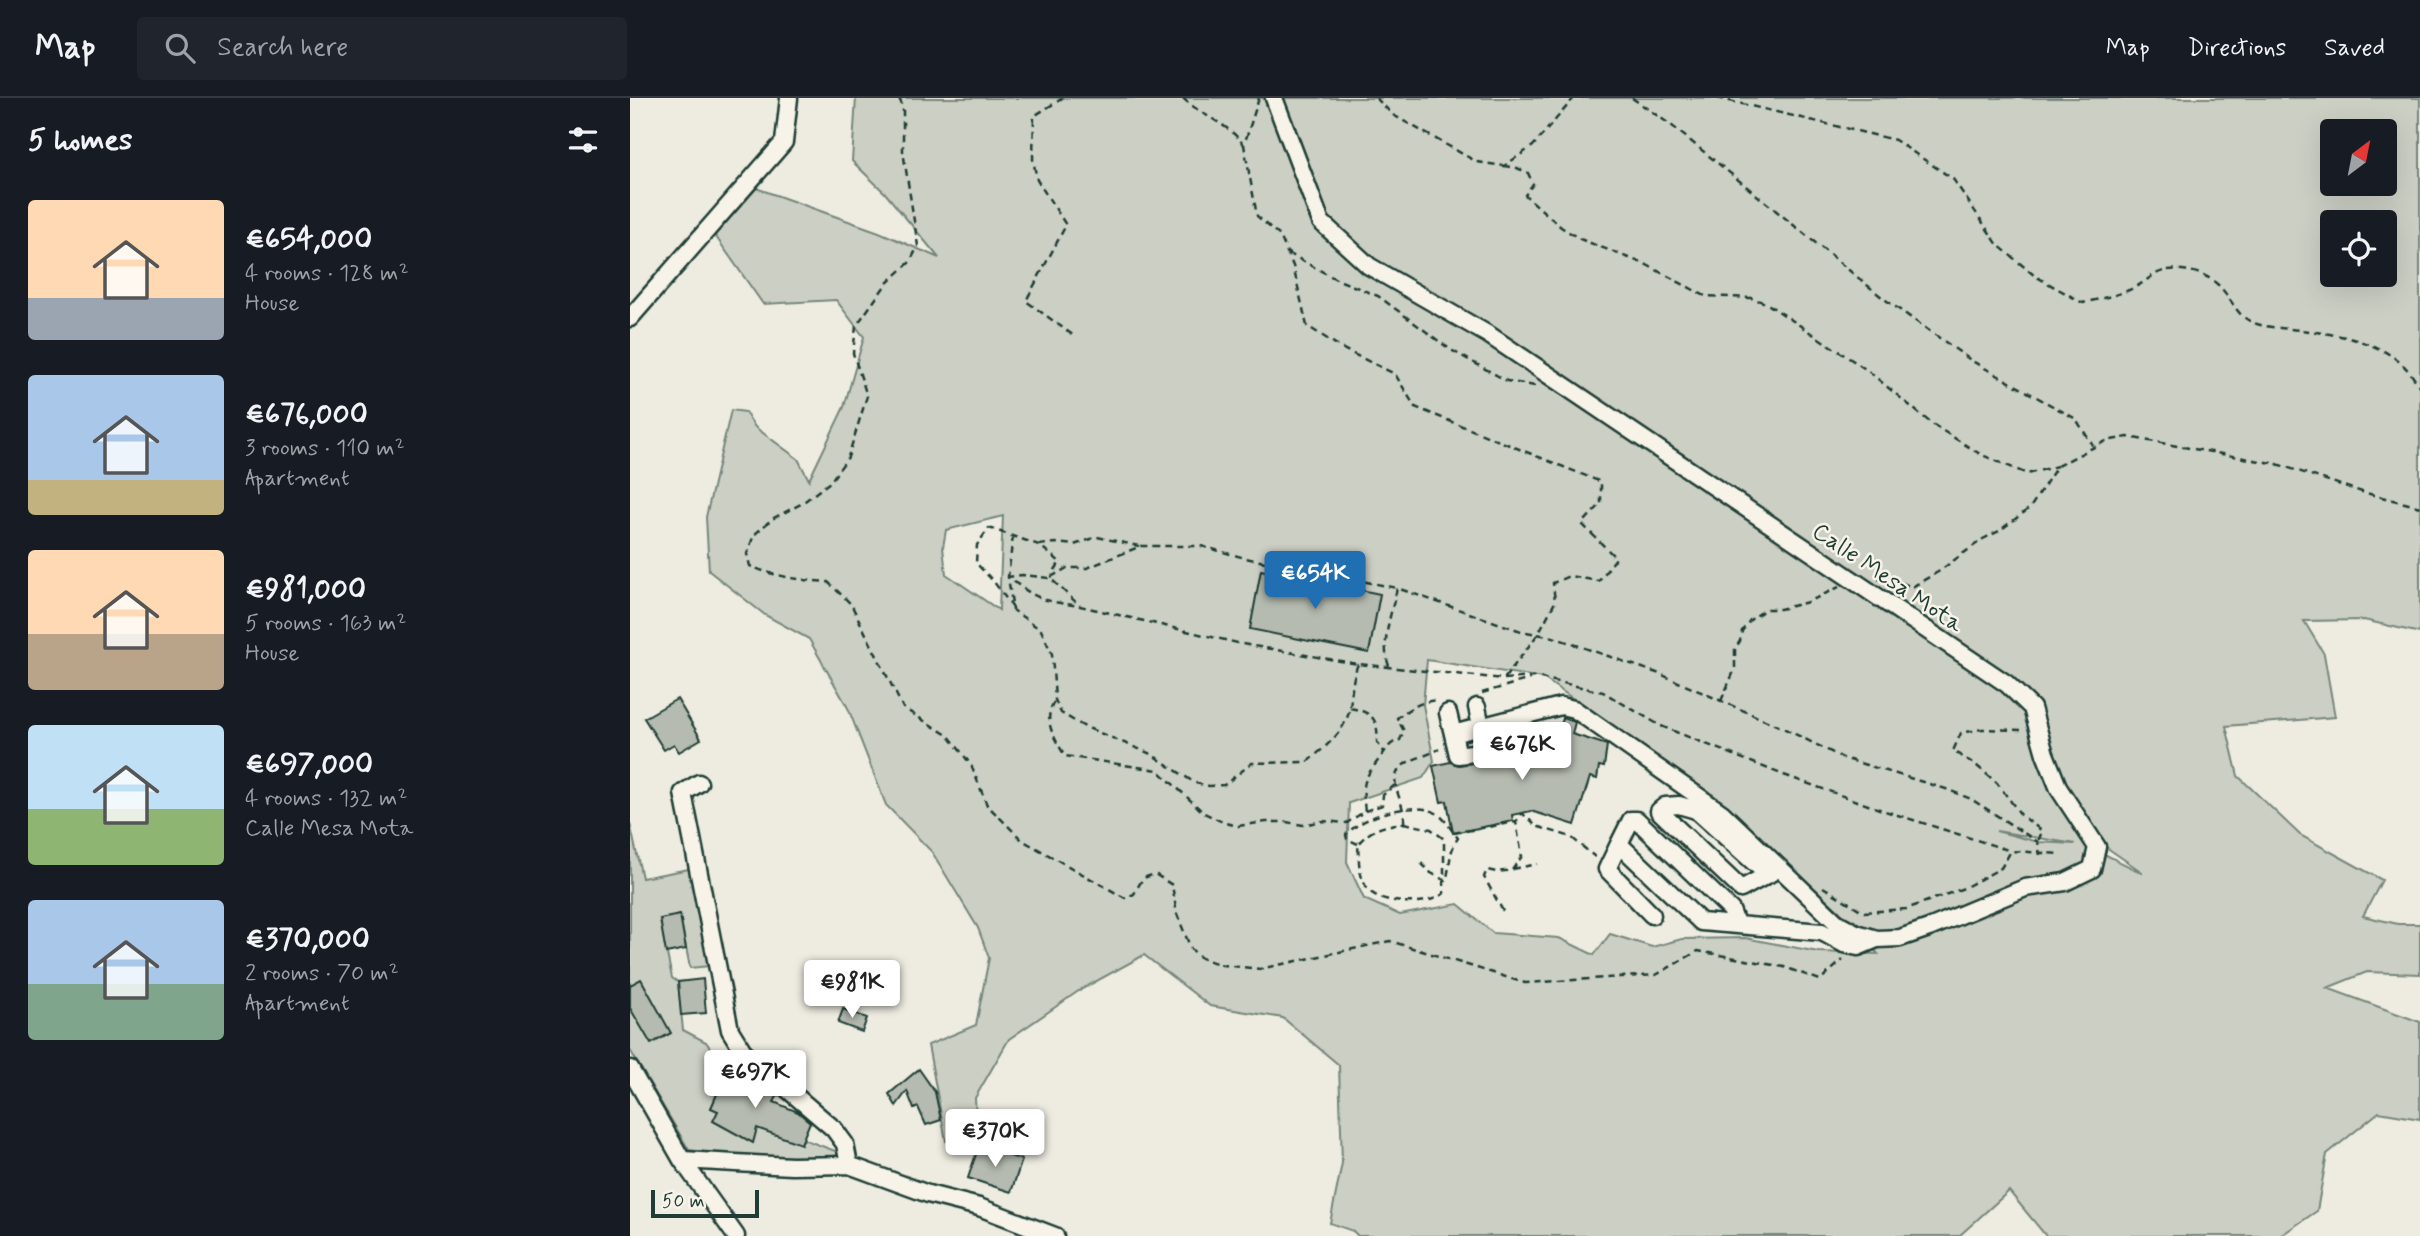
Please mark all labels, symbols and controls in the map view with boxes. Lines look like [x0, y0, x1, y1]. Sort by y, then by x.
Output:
search box [137, 17, 627, 80]
text: Map [35, 26, 95, 70]
icon: search [161, 29, 199, 67]
text: Search here [217, 31, 348, 65]
text: Map [2106, 33, 2150, 64]
text: Directions [2188, 33, 2286, 64]
text: Saved [2324, 33, 2385, 64]
north arrow [2320, 119, 2398, 196]
map controls [2320, 119, 2397, 287]
text: 5 homes [28, 121, 133, 160]
icon: filters [564, 121, 602, 159]
button: locate [2320, 210, 2397, 287]
text: €654,000 [245, 220, 372, 259]
icon: home [84, 228, 168, 312]
text: 4 rooms · 128 m² [245, 259, 409, 289]
text: House [245, 289, 299, 319]
text: €676,000 [245, 395, 368, 434]
icon: home [84, 403, 168, 487]
text: 3 rooms · 110 m² [245, 434, 405, 464]
text: Apartment [245, 464, 350, 494]
street label: Calle Mesa Mota [1806, 516, 1969, 641]
pin: €654K [1266, 552, 1364, 611]
text: €654K [1281, 559, 1349, 589]
text: €981,000 [245, 570, 366, 609]
icon: home [84, 578, 168, 662]
text: 5 rooms · 163 m² [245, 609, 407, 639]
text: House [245, 639, 299, 669]
pin: €676K [1473, 722, 1571, 782]
text: €676K [1489, 730, 1555, 760]
text: €697,000 [245, 745, 373, 784]
icon: home [84, 753, 168, 837]
text: 4 rooms · 132 m² [245, 784, 407, 814]
text: Calle Mesa Mota [245, 814, 413, 844]
text: €370,000 [245, 920, 370, 959]
icon: home [84, 928, 168, 1012]
text: 2 rooms · 70 m² [245, 959, 399, 989]
pin: €981K [803, 960, 901, 1020]
text: €981K [820, 968, 884, 998]
text: Apartment [245, 989, 350, 1019]
pin: €697K [706, 1051, 804, 1110]
text: €697K [720, 1058, 790, 1088]
pin: €370K [946, 1110, 1044, 1169]
text: €370K [961, 1117, 1029, 1147]
scale bar [651, 1187, 760, 1219]
text: 50 m [662, 1189, 705, 1214]

